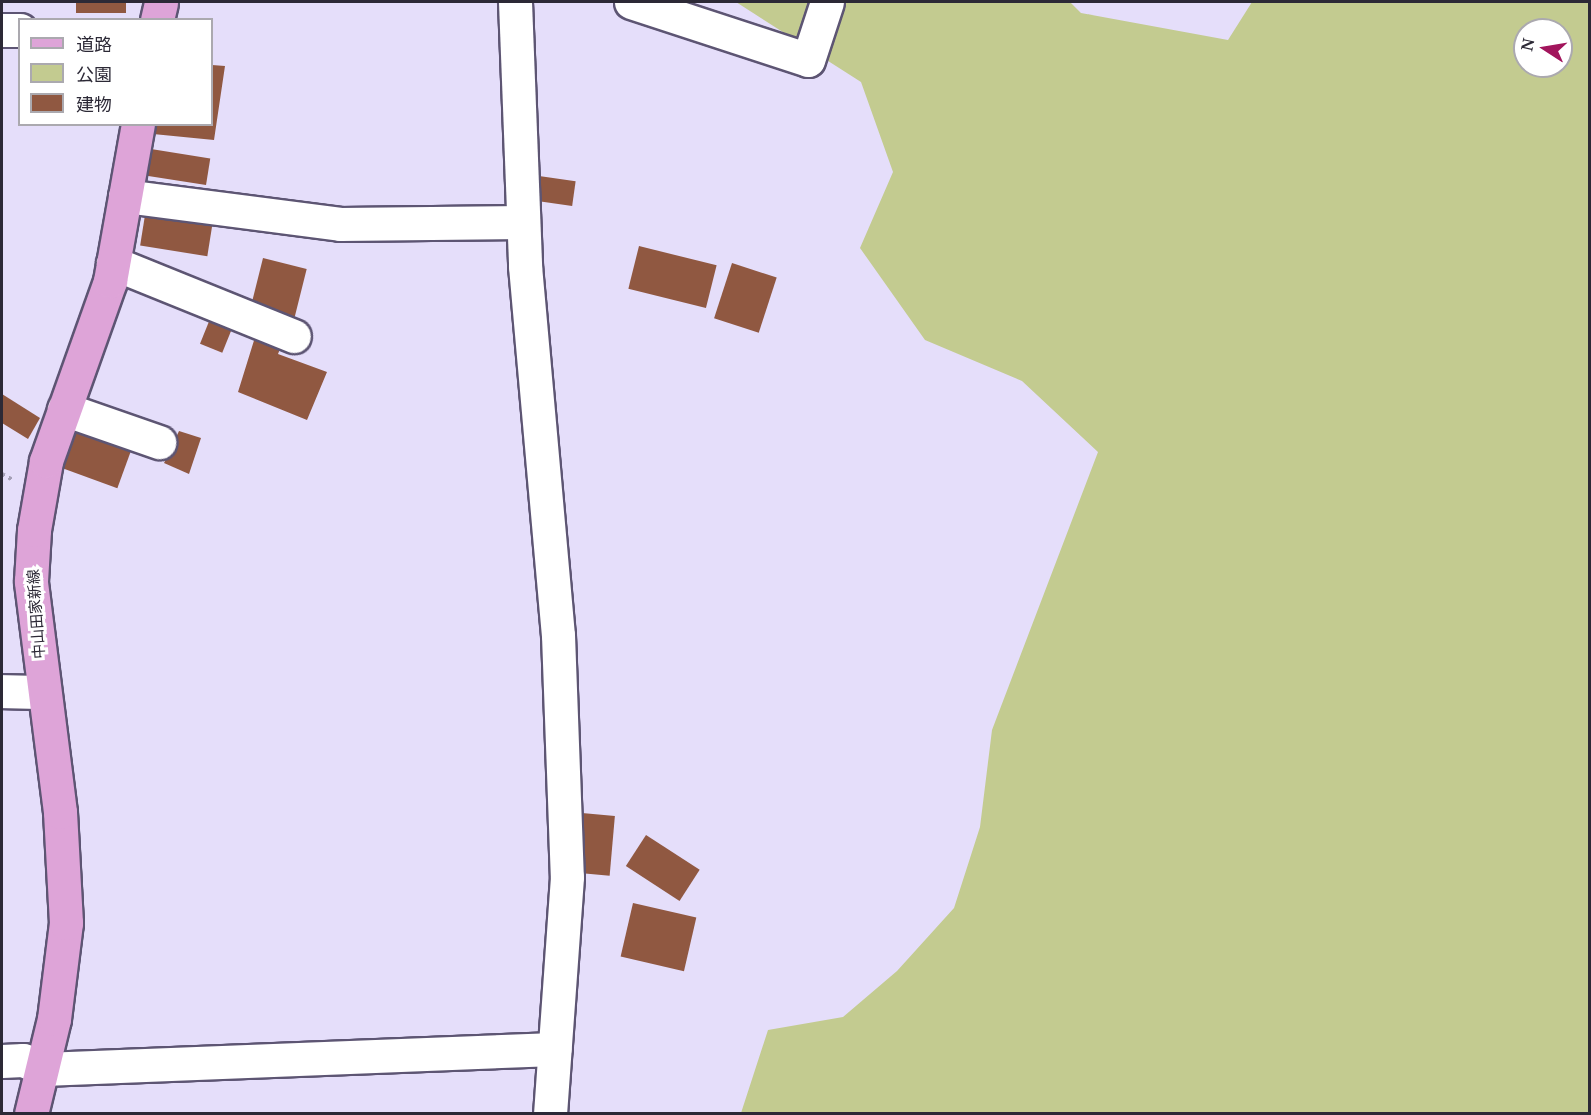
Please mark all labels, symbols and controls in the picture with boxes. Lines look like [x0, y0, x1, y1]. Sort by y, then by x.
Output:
legend [18, 18, 213, 126]
north arrow [1513, 18, 1573, 78]
text: 道路 [76, 32, 112, 56]
text: N [1515, 36, 1539, 53]
text: 公園 [76, 62, 112, 86]
text: 建物 [76, 92, 112, 116]
street label: 中山田家新線 [24, 568, 48, 660]

